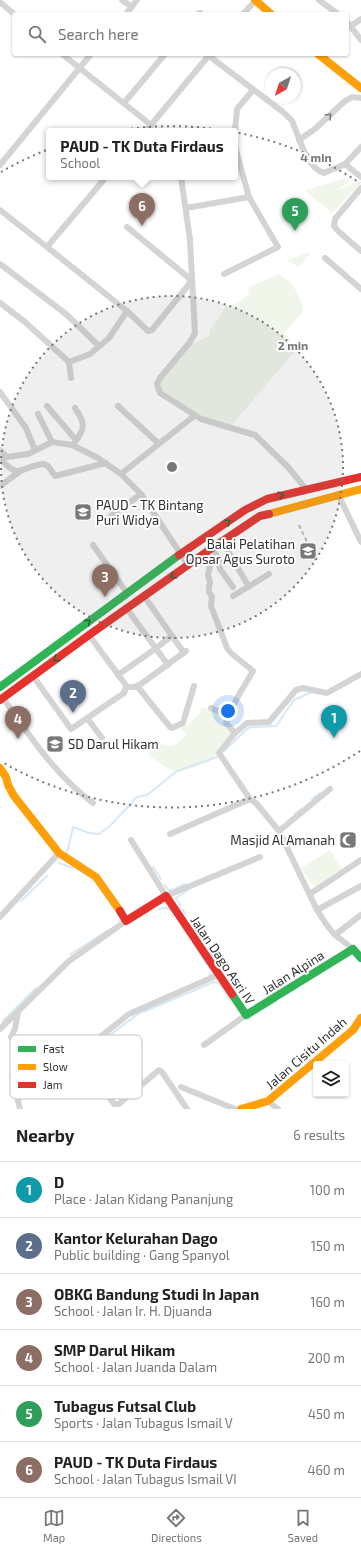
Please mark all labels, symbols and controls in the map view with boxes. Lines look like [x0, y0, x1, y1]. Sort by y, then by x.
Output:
search box [12, 12, 349, 56]
icon: search [26, 23, 48, 45]
text: Search here [58, 25, 139, 43]
north arrow [265, 68, 301, 104]
one-way arrow [324, 113, 332, 121]
popup [46, 128, 238, 180]
text: PAUD - TK Duta Firdaus [60, 137, 224, 155]
text: 4 min [300, 150, 332, 164]
text: School [60, 155, 100, 171]
pin: 6 [129, 193, 155, 226]
pin: 5 [282, 198, 308, 231]
text: 2 min [278, 338, 308, 352]
centre of rings [165, 460, 179, 474]
one-way arrow [278, 492, 284, 500]
place label: PAUD - TK Bintang Puri Widya [96, 497, 204, 528]
school or university icon: PAUD - TK Bintang Puri Widya [73, 502, 93, 522]
one-way arrow [223, 520, 230, 527]
place label: Balai Pelatihan Opsar Agus Suroto [186, 536, 295, 567]
school or university icon: Balai Pelatihan Opsar Agus Suroto [298, 541, 318, 561]
pin: 3 [92, 564, 118, 597]
one-way arrow [170, 571, 177, 578]
one-way arrow [84, 620, 91, 627]
one-way arrow [53, 654, 60, 661]
pin: 2 [60, 680, 86, 713]
your location [218, 701, 238, 721]
pin: 1 [321, 705, 347, 738]
pin: 4 [5, 706, 31, 739]
school or university icon: SD Darul Hikam [45, 734, 65, 754]
place label: SD Darul Hikam [68, 736, 159, 752]
mosque icon: Masjid Al Amanah [338, 830, 358, 850]
place label: Masjid Al Amanah [230, 832, 335, 848]
street label: Jalan Dago Asri IV [187, 913, 259, 1007]
street label: Jalan Alpina [259, 947, 327, 997]
street label: Jalan Cisitu Indah [262, 1014, 350, 1092]
legend [10, 1035, 142, 1099]
text: Fast [43, 1042, 65, 1055]
text: Slow [43, 1060, 68, 1073]
map controls [313, 1061, 349, 1097]
button: layers [313, 1061, 349, 1097]
text: Jam [43, 1078, 62, 1091]
text: Nearby [16, 1125, 74, 1145]
text: 6 results [293, 1127, 345, 1143]
text: D [54, 1173, 64, 1191]
text: 1 [26, 1182, 32, 1198]
text: 100 m [310, 1182, 345, 1198]
text: Place · Jalan Kidang Pananjung [54, 1191, 233, 1207]
text: Kantor Kelurahan Dago [54, 1229, 218, 1247]
text: 2 [25, 1238, 33, 1254]
text: 150 m [311, 1238, 345, 1254]
text: Public building · Gang Spanyol [54, 1247, 230, 1263]
text: OBKG Bandung Studi In Japan [54, 1285, 259, 1303]
text: 3 [25, 1294, 33, 1310]
text: 160 m [310, 1294, 345, 1310]
text: School · Jalan Ir. H. Djuanda [54, 1303, 212, 1319]
text: SMP Darul Hikam [54, 1341, 175, 1359]
text: 4 [25, 1350, 33, 1366]
text: 200 m [308, 1350, 345, 1366]
text: School · Jalan Juanda Dalam [54, 1359, 217, 1375]
text: Tubagus Futsal Club [54, 1397, 196, 1415]
text: 5 [25, 1406, 33, 1422]
text: 450 m [308, 1406, 345, 1422]
text: Sports · Jalan Tubagus Ismail V [54, 1415, 233, 1431]
text: PAUD - TK Duta Firdaus [54, 1453, 217, 1471]
text: 6 [25, 1462, 33, 1478]
text: 460 m [307, 1462, 345, 1478]
text: School · Jalan Tubagus Ismail VI [54, 1471, 237, 1487]
tab: Map [43, 1507, 65, 1544]
tab: Directions [151, 1507, 202, 1544]
tab: Saved [288, 1507, 318, 1544]

